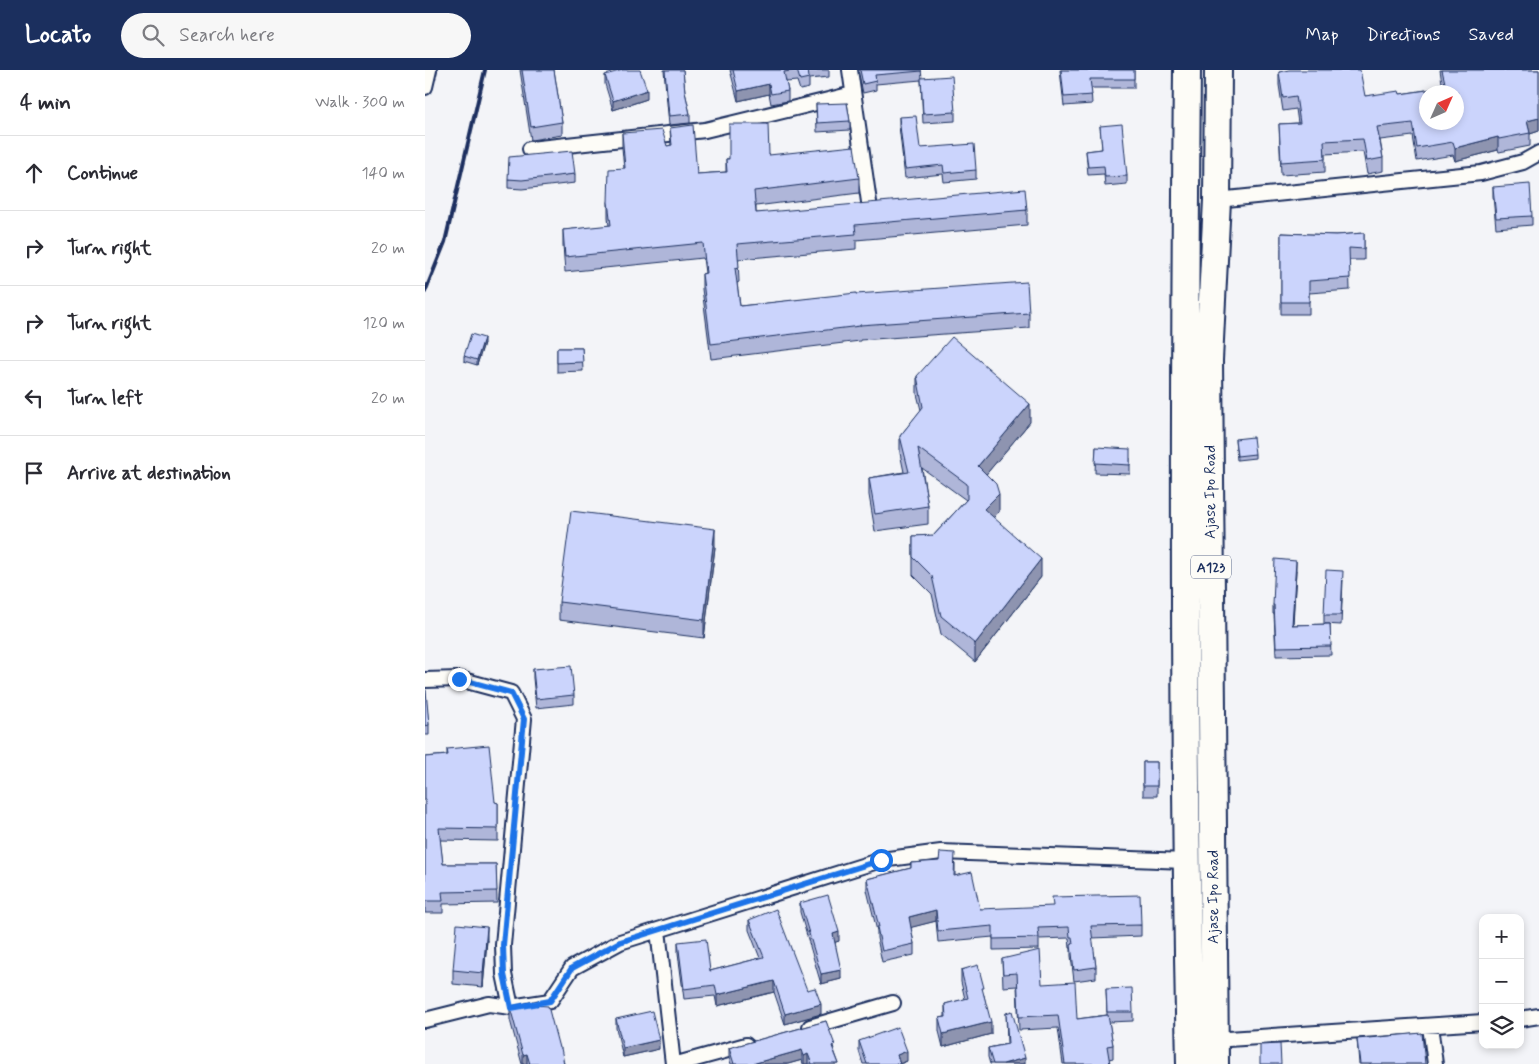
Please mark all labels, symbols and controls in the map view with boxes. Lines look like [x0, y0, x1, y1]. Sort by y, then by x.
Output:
search box [121, 13, 471, 58]
text: Locato [25, 20, 91, 51]
icon: search [139, 21, 167, 49]
text: Search here [179, 23, 275, 48]
text: Map [1306, 23, 1339, 47]
text: Directions [1367, 23, 1441, 47]
text: Saved [1469, 23, 1514, 47]
north arrow [1419, 85, 1464, 130]
text: 4 min [20, 89, 71, 117]
text: Walk · 300 m [315, 92, 405, 113]
icon: ahead [20, 159, 48, 187]
text: Continue [67, 161, 138, 186]
text: 140 m [361, 163, 405, 184]
icon: right [20, 234, 48, 262]
text: Turn right [67, 236, 151, 261]
text: 20 m [371, 238, 405, 259]
icon: right [20, 309, 48, 337]
text: Turn right [67, 311, 151, 336]
text: 120 m [363, 313, 405, 334]
icon: left [20, 384, 48, 412]
text: Turn left [67, 386, 143, 411]
text: 20 m [371, 388, 405, 409]
street label: Ajase Ipo Road [1201, 445, 1221, 539]
icon: arrive [20, 459, 48, 487]
text: Arrive at destination [67, 461, 231, 486]
road number: A123 [1191, 556, 1231, 578]
route end [448, 668, 471, 691]
route start [870, 849, 893, 872]
street label: Ajase Ipo Road [1204, 850, 1224, 944]
map controls [1479, 914, 1524, 1049]
button: + [1479, 914, 1524, 959]
button: − [1479, 959, 1524, 1004]
button: layers [1479, 1004, 1524, 1049]

